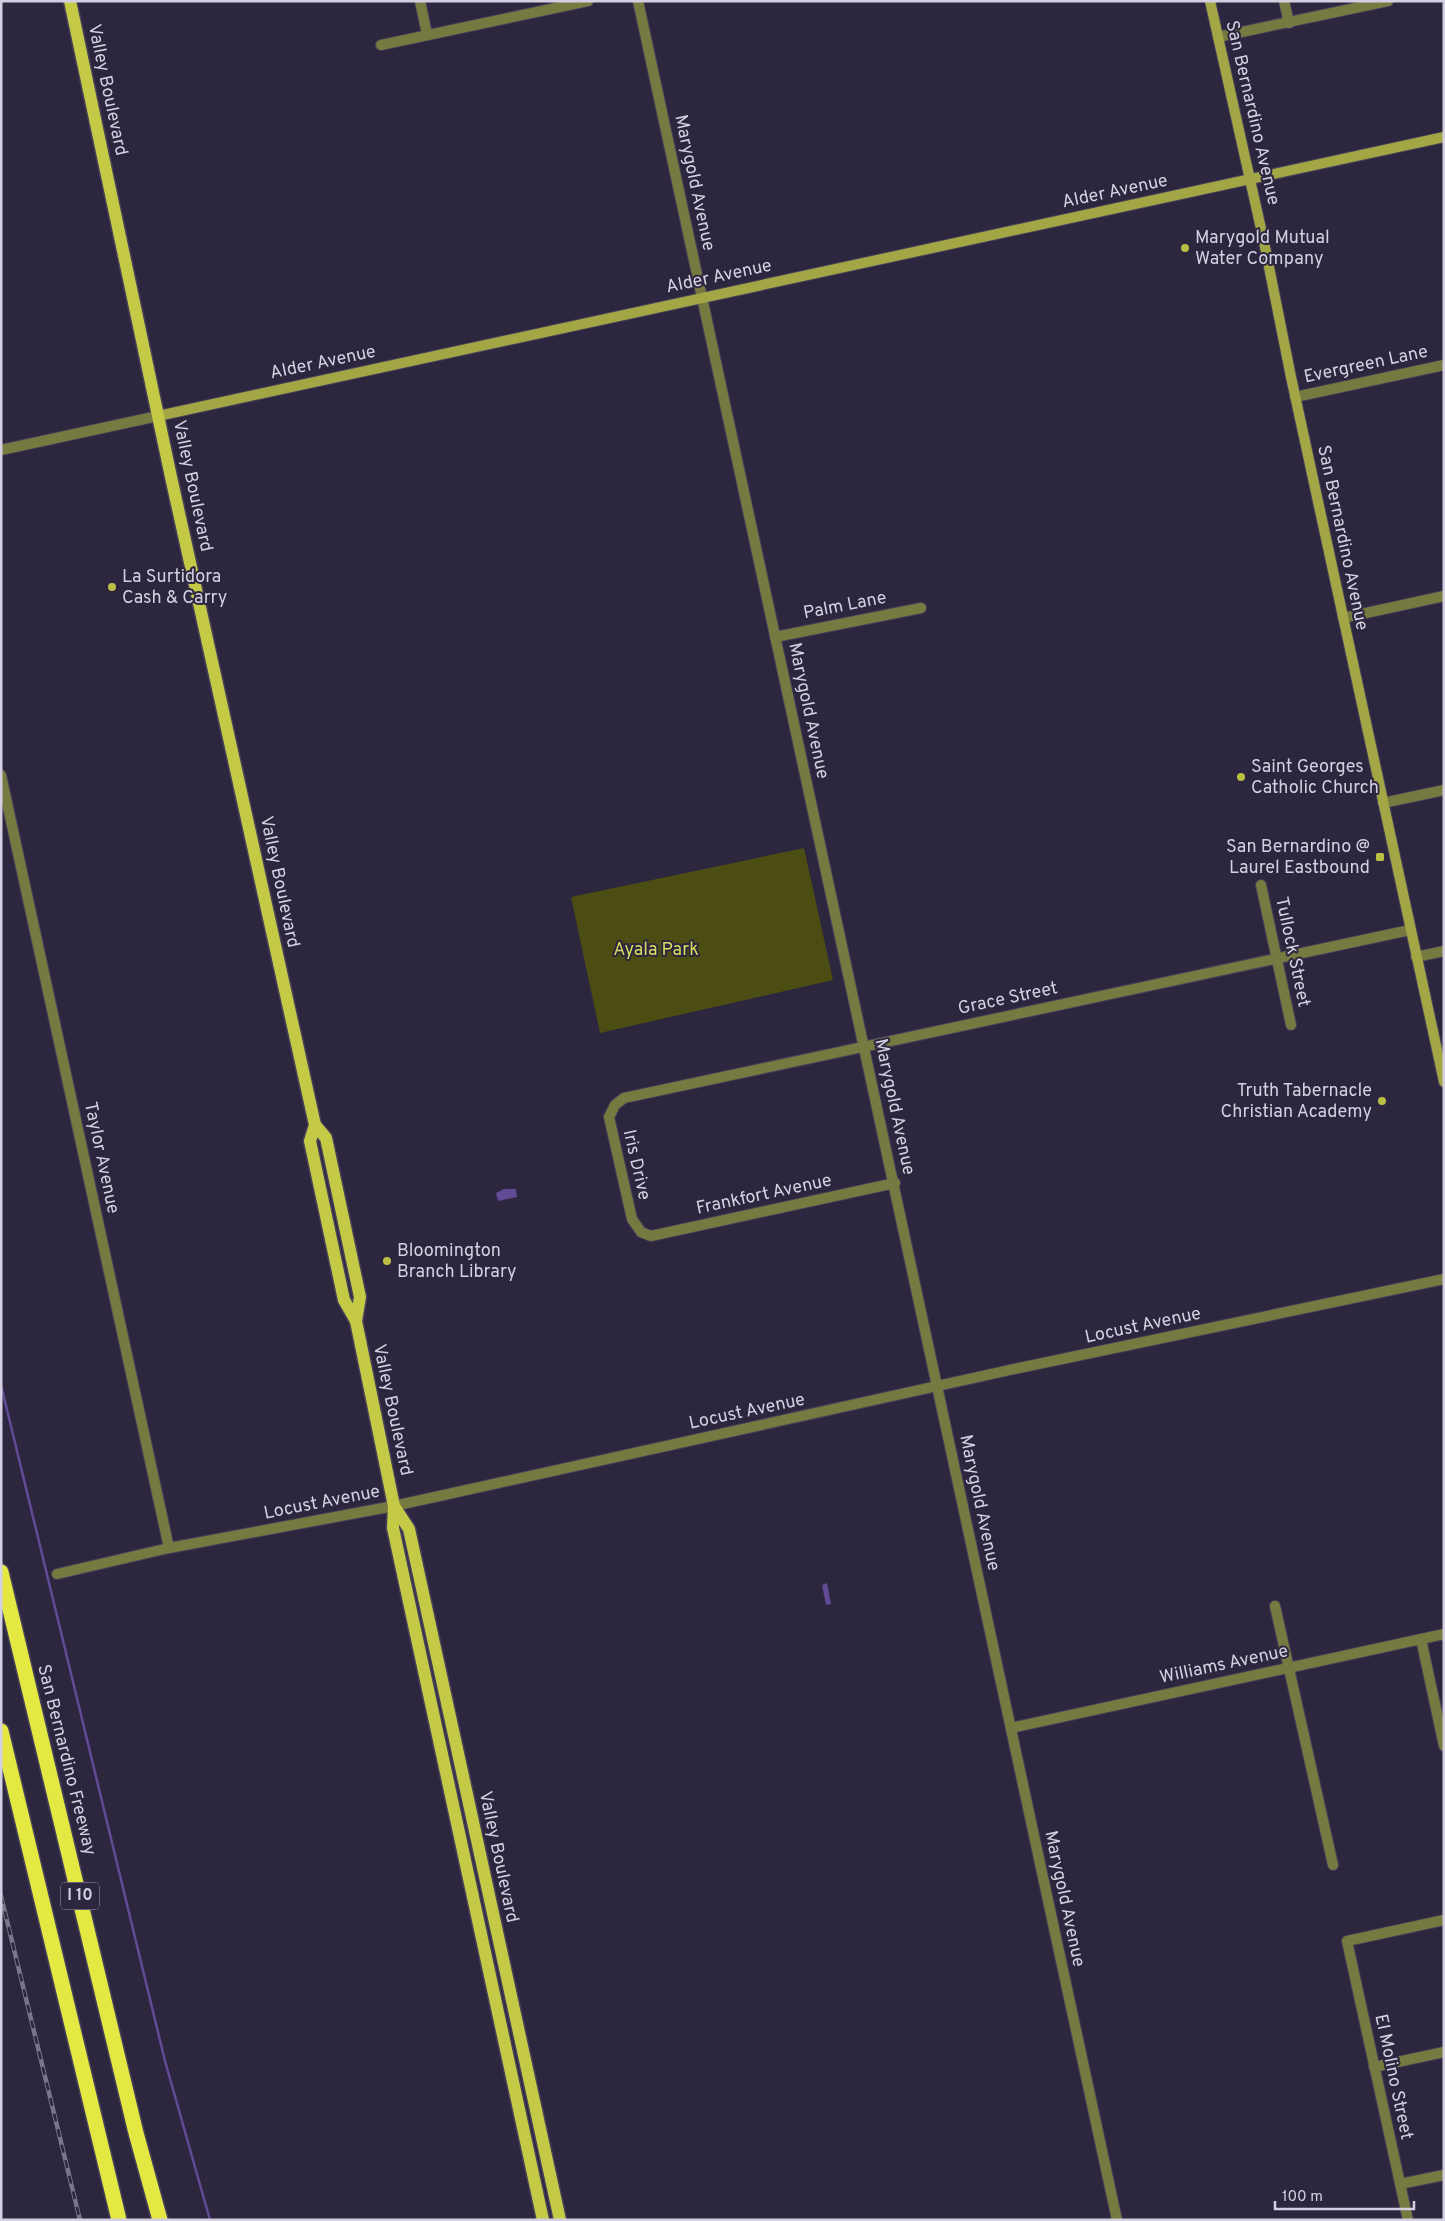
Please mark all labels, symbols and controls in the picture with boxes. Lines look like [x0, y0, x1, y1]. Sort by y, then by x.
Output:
street label: San Bernardino Avenue [1220, 18, 1284, 208]
street label: Valley Boulevard [82, 22, 132, 158]
street label: Marygold Avenue [668, 113, 720, 253]
street label: Alder Avenue [1060, 170, 1170, 214]
place label: Marygold Mutual Water Company [1195, 227, 1330, 271]
marker: Marygold Mutual Water Company [1179, 242, 1191, 254]
street label: Alder Avenue [664, 255, 774, 299]
street label: Alder Avenue [268, 341, 378, 385]
street label: Evergreen Lane [1302, 341, 1430, 389]
street label: Valley Boulevard [167, 418, 217, 554]
street label: San Bernardino Avenue [1311, 443, 1373, 633]
place label: La Surtidora Cash & Carry [122, 566, 227, 610]
marker: La Surtidora Cash & Carry [106, 581, 118, 593]
street label: Palm Lane [801, 587, 889, 625]
street label: Marygold Avenue [782, 641, 834, 781]
place label: Saint Georges Catholic Church [1251, 756, 1379, 800]
marker: Saint Georges Catholic Church [1235, 771, 1247, 783]
street label: Valley Boulevard [254, 814, 304, 950]
place label: San Bernardino @ Laurel Eastbound [1226, 836, 1370, 880]
marker: San Bernardino @ Laurel Eastbound [1374, 851, 1386, 863]
street label: Tullock Street [1269, 895, 1315, 1009]
park label: Ayala Park [613, 939, 699, 962]
street label: Grace Street [956, 977, 1060, 1021]
street label: Marygold Avenue [868, 1037, 920, 1177]
place label: Truth Tabernacle Christian Academy [1221, 1080, 1372, 1124]
marker: Truth Tabernacle Christian Academy [1376, 1095, 1388, 1107]
street label: Taylor Avenue [78, 1100, 124, 1216]
street label: Iris Drive [617, 1127, 655, 1203]
street label: Frankfort Avenue [694, 1169, 834, 1221]
place label: Bloomington Branch Library [397, 1240, 517, 1284]
marker: Bloomington Branch Library [381, 1255, 393, 1267]
street label: Locust Avenue [1083, 1302, 1203, 1350]
street label: Valley Boulevard [367, 1342, 417, 1478]
street label: Locust Avenue [687, 1388, 807, 1436]
street label: Marygold Avenue [953, 1433, 1005, 1573]
street label: Locust Avenue [262, 1480, 382, 1526]
street label: Williams Avenue [1158, 1640, 1290, 1690]
street label: San Bernardino Freeway [31, 1662, 101, 1858]
street label: Valley Boulevard [473, 1789, 523, 1925]
street label: Marygold Avenue [1038, 1829, 1090, 1969]
road number: I 10 [61, 1882, 99, 1910]
street label: El Molino Street [1368, 2012, 1418, 2142]
scale bar [1275, 2178, 1414, 2210]
text: 100 m [1282, 2188, 1323, 2207]

